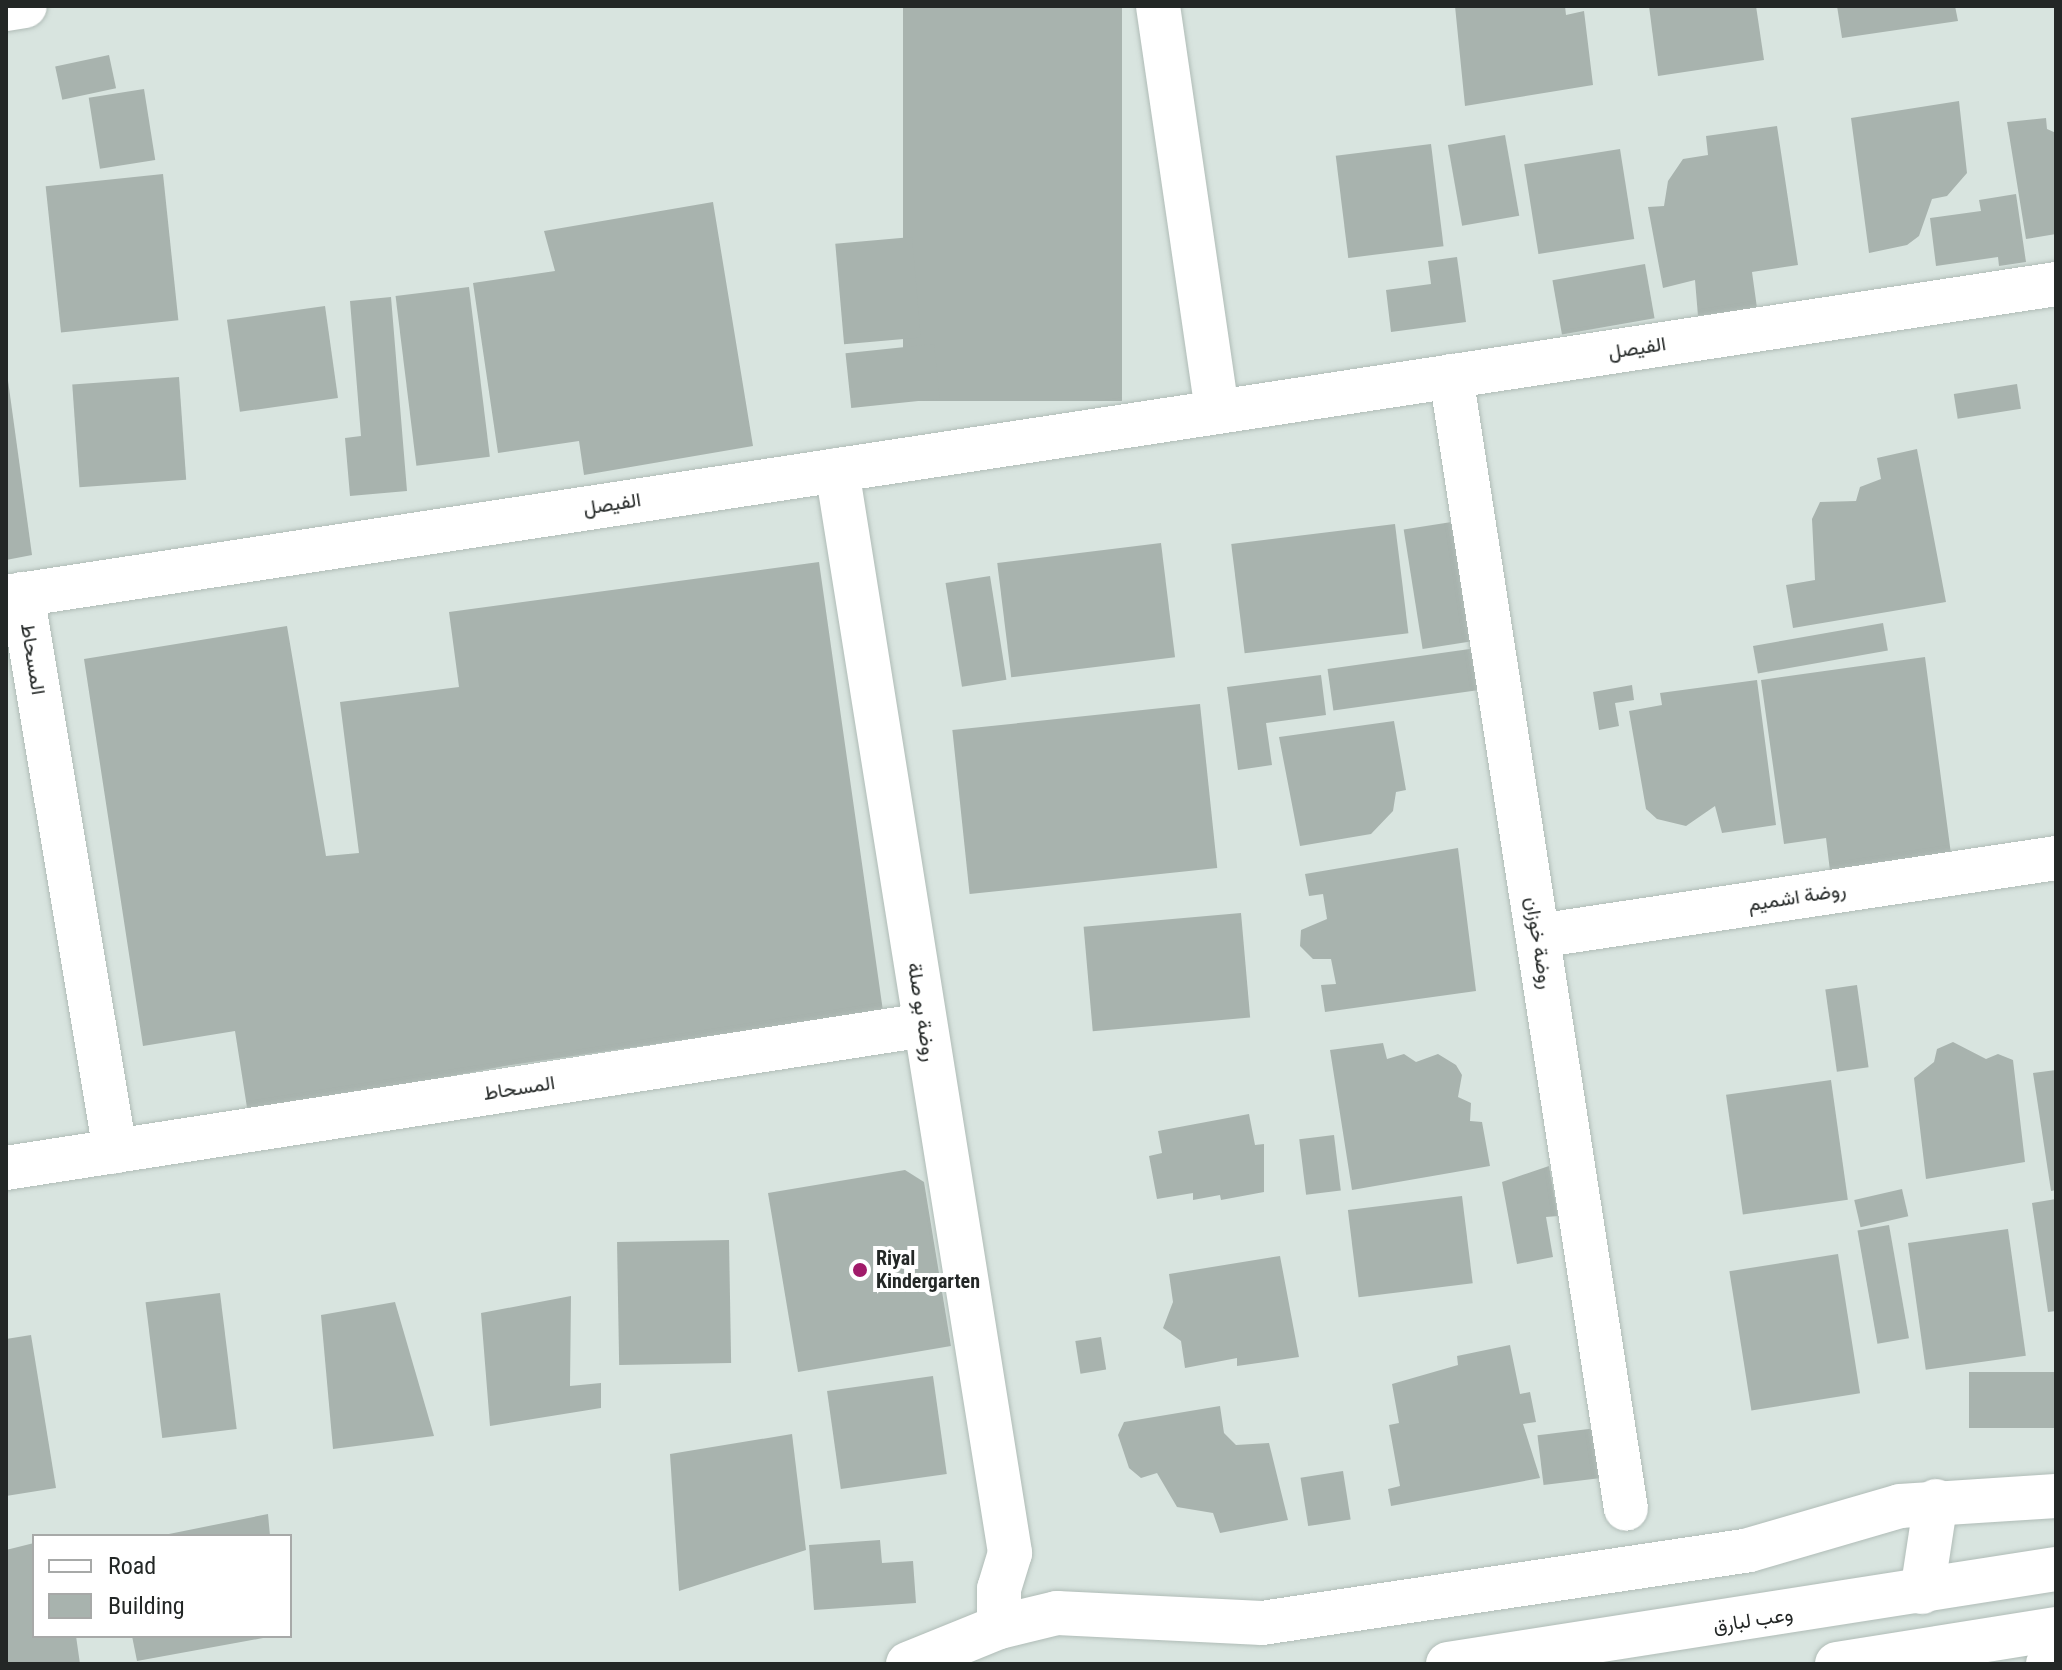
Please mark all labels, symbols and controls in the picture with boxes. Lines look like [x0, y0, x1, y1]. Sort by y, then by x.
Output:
street label: الفيصل [1606, 332, 1668, 364]
street label: الفيصل [581, 488, 643, 520]
street label: المسحاط [15, 621, 51, 697]
street label: روضة اشميم [1746, 877, 1848, 917]
street label: روضة خوزان [1520, 895, 1558, 991]
street label: روضة بو صلة [902, 961, 942, 1063]
street label: المسحاط [481, 1070, 557, 1106]
place label: Riyal Kindergarten [876, 1246, 980, 1293]
marker: Riyal Kindergarten [851, 1261, 869, 1279]
legend [32, 1534, 292, 1638]
text: Road [108, 1552, 156, 1580]
text: Building [108, 1592, 185, 1620]
street label: وعب لبارق [1711, 1602, 1795, 1638]

